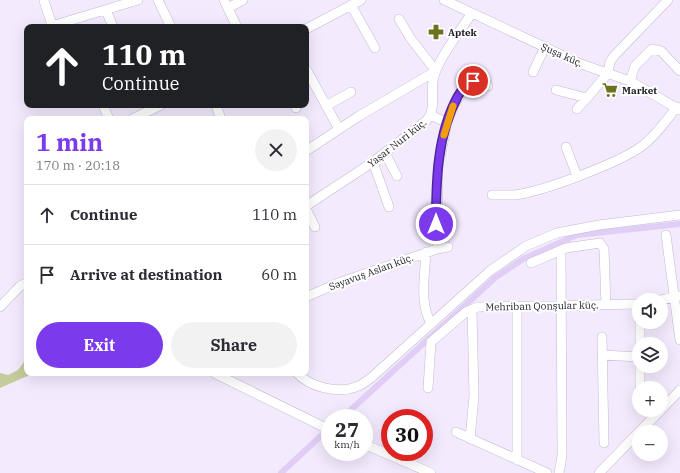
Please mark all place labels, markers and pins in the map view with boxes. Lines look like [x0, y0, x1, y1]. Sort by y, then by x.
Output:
pharmacy icon: Aptek [427, 23, 445, 41]
place label: Aptek [448, 26, 478, 39]
pin [456, 64, 490, 98]
supermarket icon: Market [601, 81, 619, 99]
place label: Market [622, 84, 657, 97]

